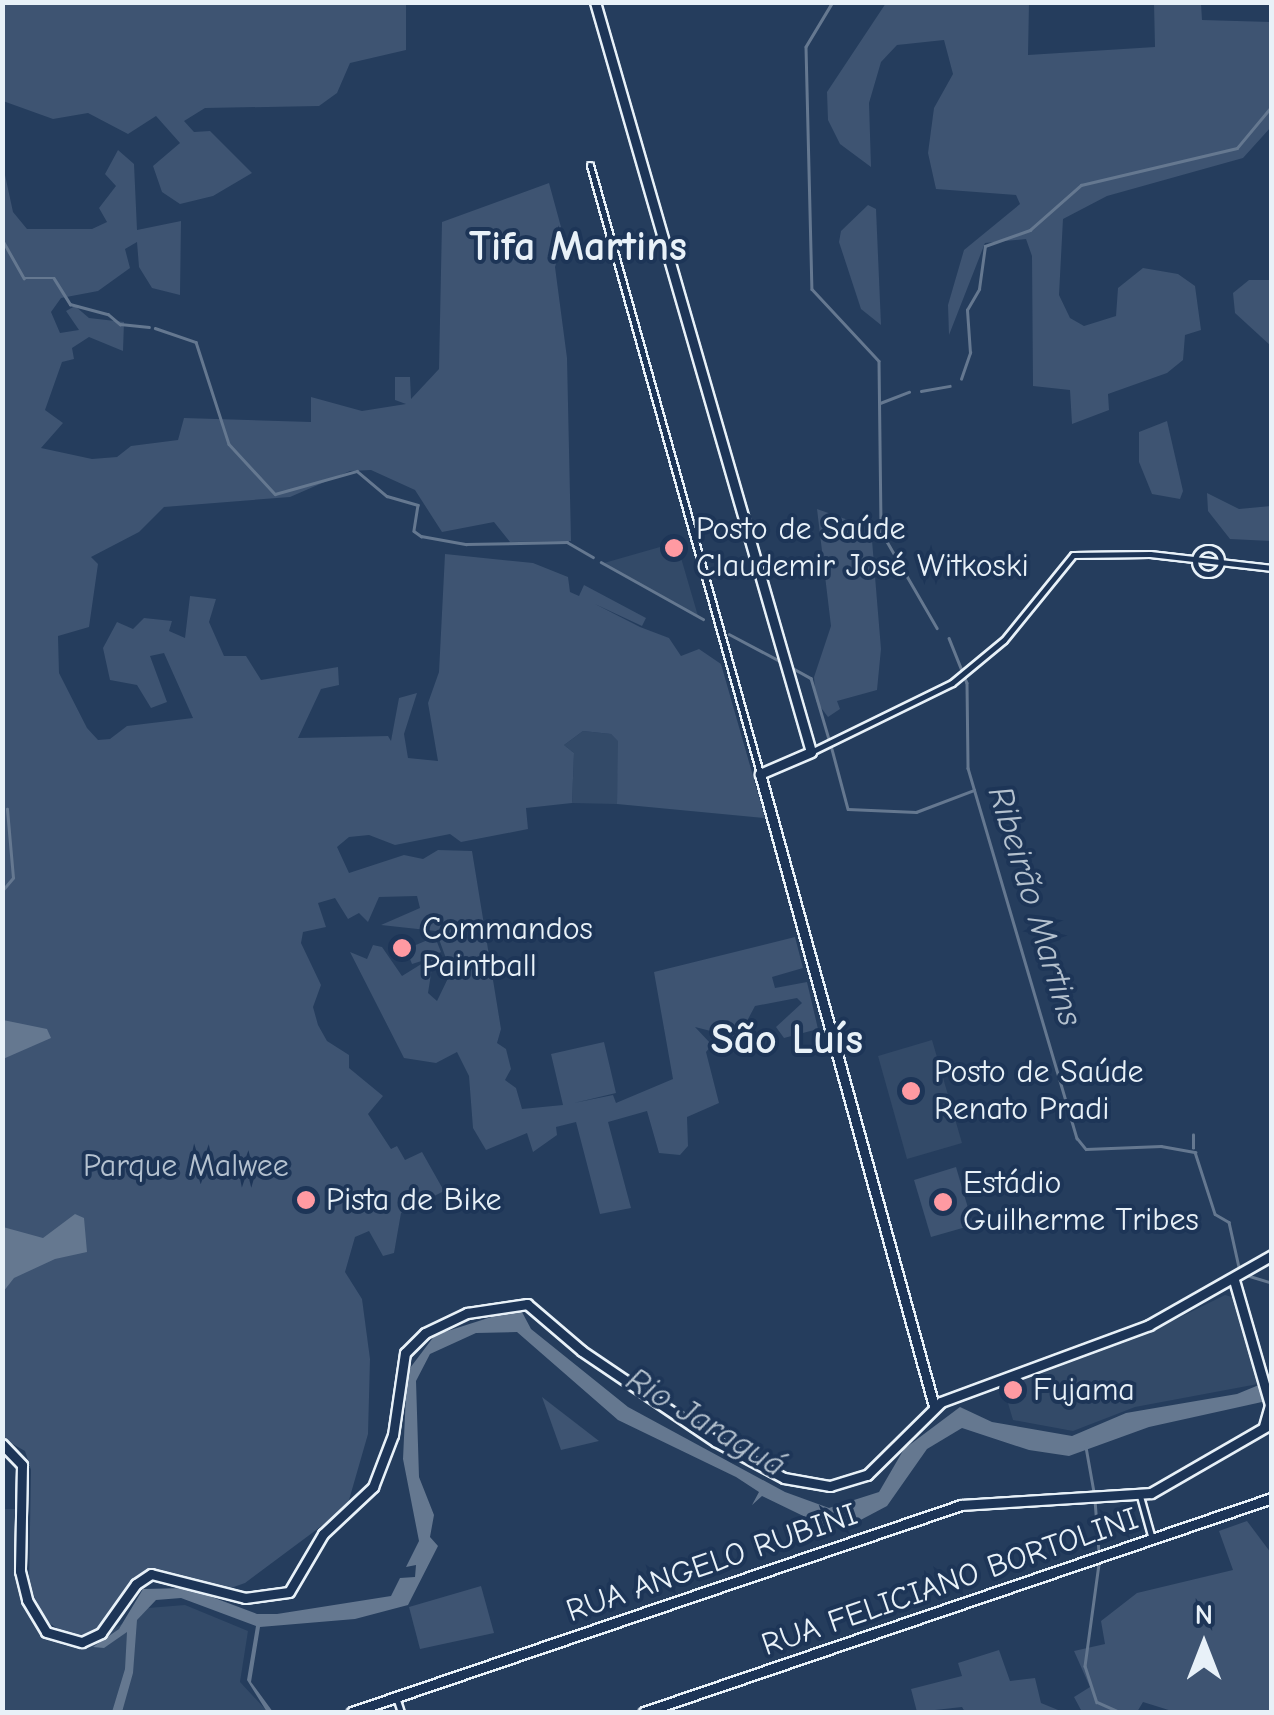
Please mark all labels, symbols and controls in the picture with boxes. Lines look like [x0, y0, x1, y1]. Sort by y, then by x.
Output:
district label: Tifa Martins [469, 222, 687, 272]
place label: Posto de Saúde Claudemir José Witkoski [696, 511, 1029, 586]
marker: Posto de Saúde Claudemir José Witkoski [661, 535, 687, 561]
water label: Ribeirão Martins [979, 781, 1091, 1031]
place label: Commandos Paintball [422, 911, 593, 986]
marker: Commandos Paintball [391, 937, 413, 959]
district label: São Luís [711, 1015, 863, 1065]
place label: Posto de Saúde Renato Pradi [934, 1054, 1144, 1129]
marker: Posto de Saúde Renato Pradi [898, 1078, 924, 1104]
park label: Parque Malwee [83, 1147, 289, 1185]
place label: Estádio Guilherme Tribes [963, 1165, 1199, 1240]
place label: Pista de Bike [326, 1181, 502, 1219]
marker: Pista de Bike [295, 1189, 317, 1211]
marker: Estádio Guilherme Tribes [932, 1191, 954, 1213]
water label: Rio Jaraguá [619, 1358, 793, 1486]
place label: Fujama [1033, 1371, 1135, 1409]
marker: Fujama [1002, 1379, 1024, 1401]
street label: RUA ANGELO RUBINI [561, 1495, 863, 1631]
street label: RUA FELICIANO BORTOLINI [757, 1499, 1143, 1665]
north arrow [1154, 1595, 1254, 1695]
text: N [1195, 1599, 1213, 1631]

